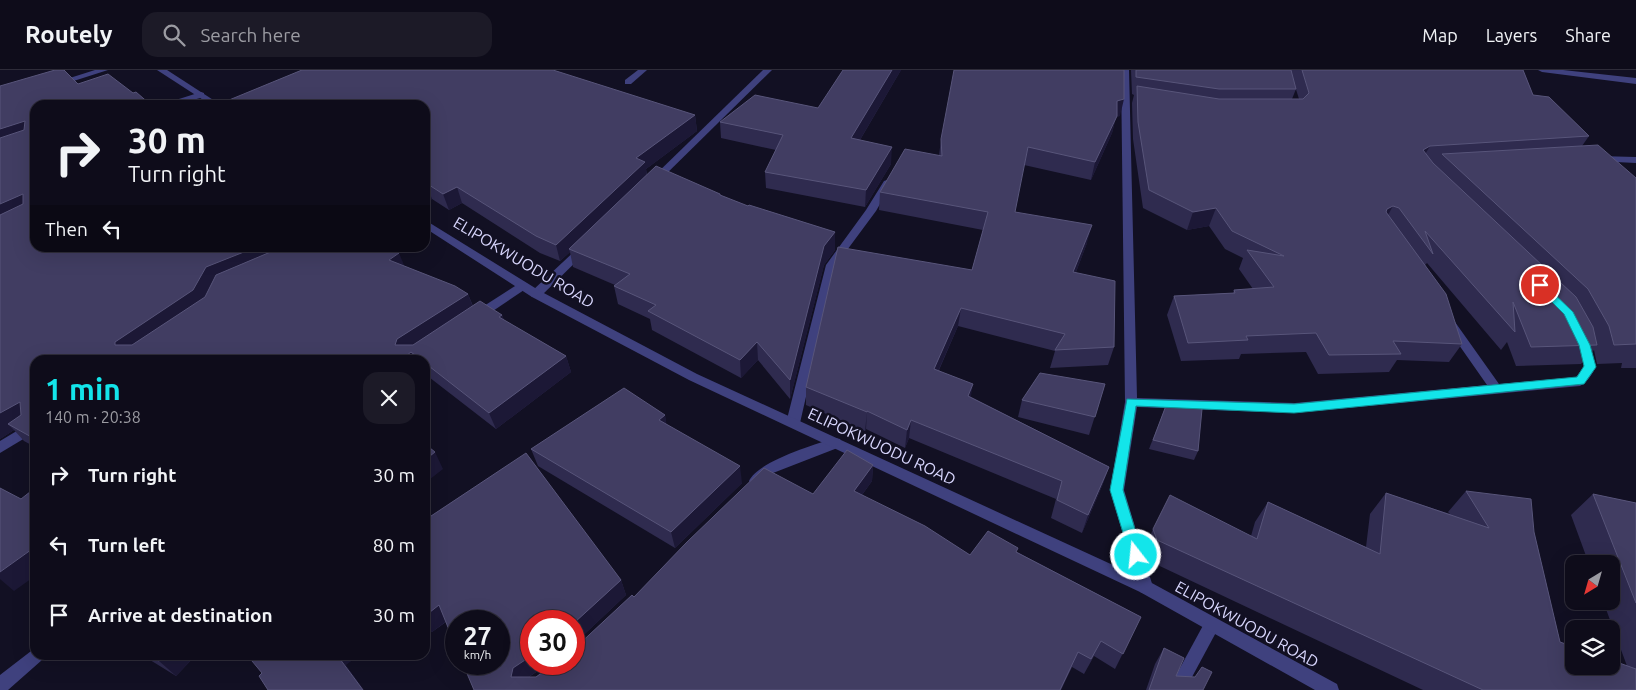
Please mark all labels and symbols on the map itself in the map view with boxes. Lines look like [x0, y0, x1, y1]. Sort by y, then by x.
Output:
street label: ELIPOKWUODU ROAD [450, 213, 598, 311]
pin [1519, 264, 1561, 306]
street label: ELIPOKWUODU ROAD [805, 404, 959, 488]
position arrow [1109, 528, 1161, 580]
north arrow [1565, 555, 1620, 610]
street label: ELIPOKWUODU ROAD [1172, 577, 1322, 671]
speed limit sign: 30 [520, 610, 585, 675]

